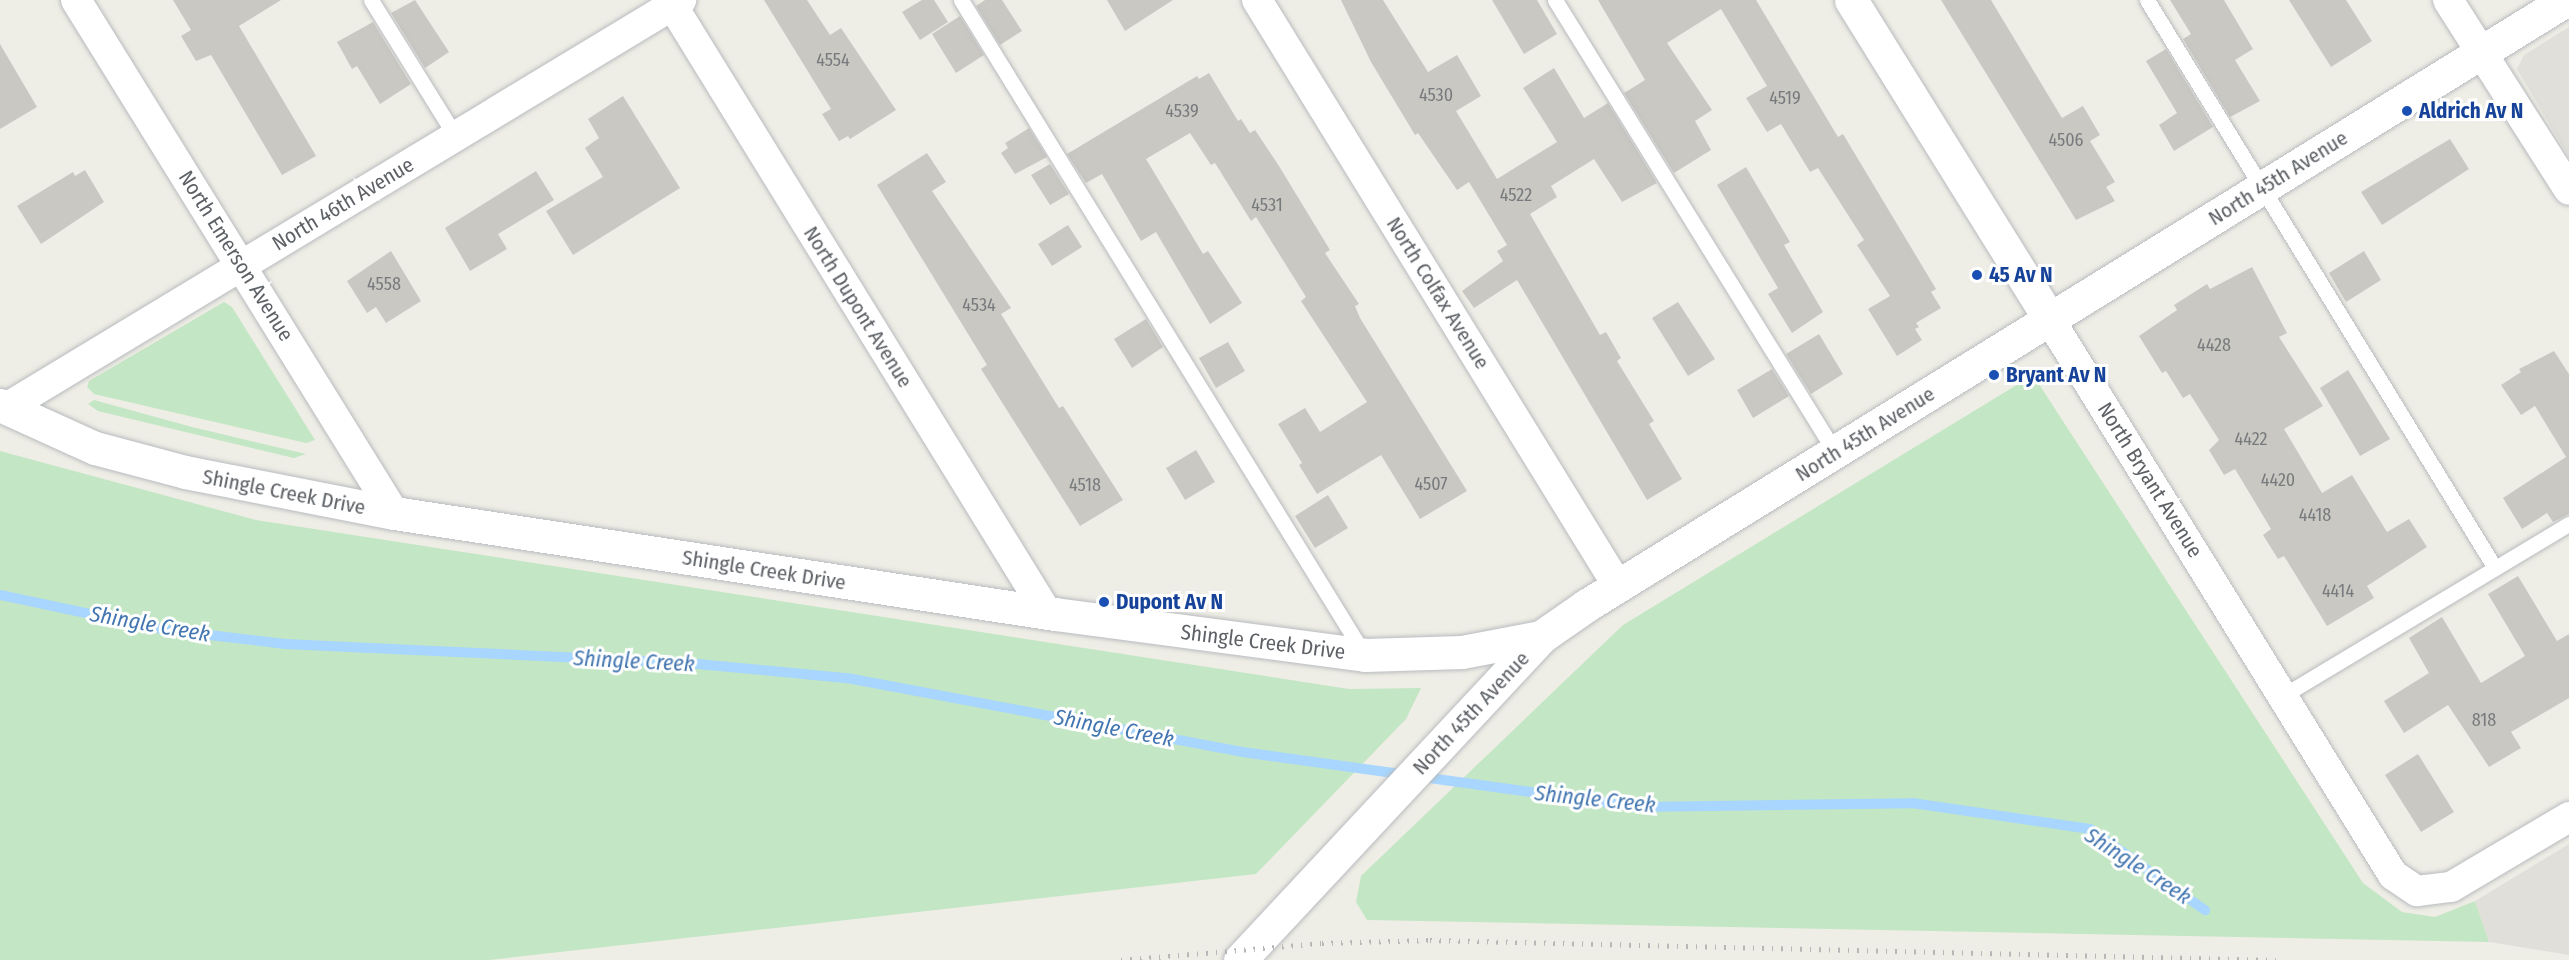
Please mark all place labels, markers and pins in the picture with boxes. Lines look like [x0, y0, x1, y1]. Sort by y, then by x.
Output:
place label: Aldrich Av N [2419, 98, 2523, 124]
marker: Aldrich Av N [2400, 104, 2414, 118]
place label: 45 Av N [1989, 262, 2052, 288]
marker: 45 Av N [1970, 268, 1984, 282]
place label: Bryant Av N [2006, 362, 2106, 388]
marker: Bryant Av N [1987, 368, 2001, 382]
place label: Dupont Av N [1116, 589, 1223, 615]
marker: Dupont Av N [1097, 595, 1111, 609]

